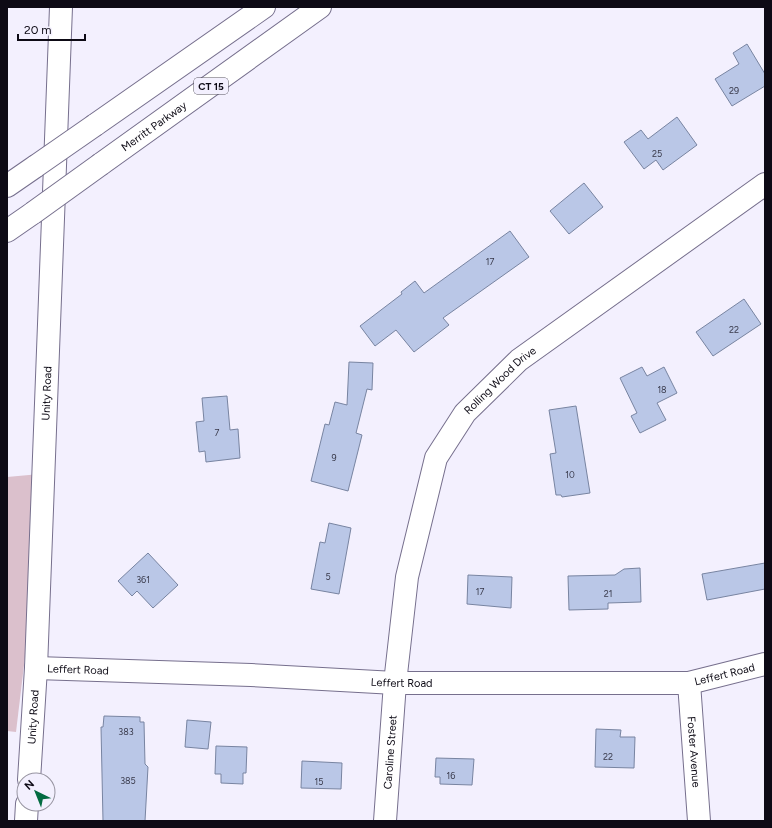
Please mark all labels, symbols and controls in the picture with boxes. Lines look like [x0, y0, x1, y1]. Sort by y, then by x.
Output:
scale bar [18, 16, 85, 42]
text: 20 m [24, 23, 52, 37]
road number: CT 15 [194, 78, 228, 94]
house number: 29 [729, 85, 739, 96]
street label: Merritt Parkway [119, 98, 189, 154]
house number: 25 [652, 148, 662, 159]
house number: 17 [486, 256, 494, 267]
house number: 22 [729, 324, 739, 335]
street label: Rolling Wood Drive [461, 344, 538, 417]
street label: Unity Road [39, 366, 54, 421]
house number: 18 [657, 384, 667, 395]
house number: 7 [215, 427, 220, 438]
house number: 9 [331, 452, 337, 463]
house number: 10 [565, 469, 575, 480]
house number: 5 [325, 571, 331, 582]
house number: 361 [136, 574, 150, 585]
house number: 17 [476, 586, 484, 597]
house number: 21 [604, 588, 612, 599]
street label: Leffert Road [693, 660, 756, 688]
street label: Leffert Road [47, 662, 109, 677]
street label: Leffert Road [370, 675, 433, 690]
street label: Unity Road [25, 690, 41, 745]
street label: Caroline Street [381, 715, 399, 790]
street label: Foster Avenue [685, 716, 703, 788]
house number: 383 [118, 726, 134, 737]
house number: 22 [603, 751, 613, 762]
house number: 16 [447, 770, 455, 781]
north arrow [16, 772, 56, 812]
house number: 385 [120, 775, 136, 786]
house number: 15 [315, 776, 323, 787]
text: N [22, 777, 37, 793]

